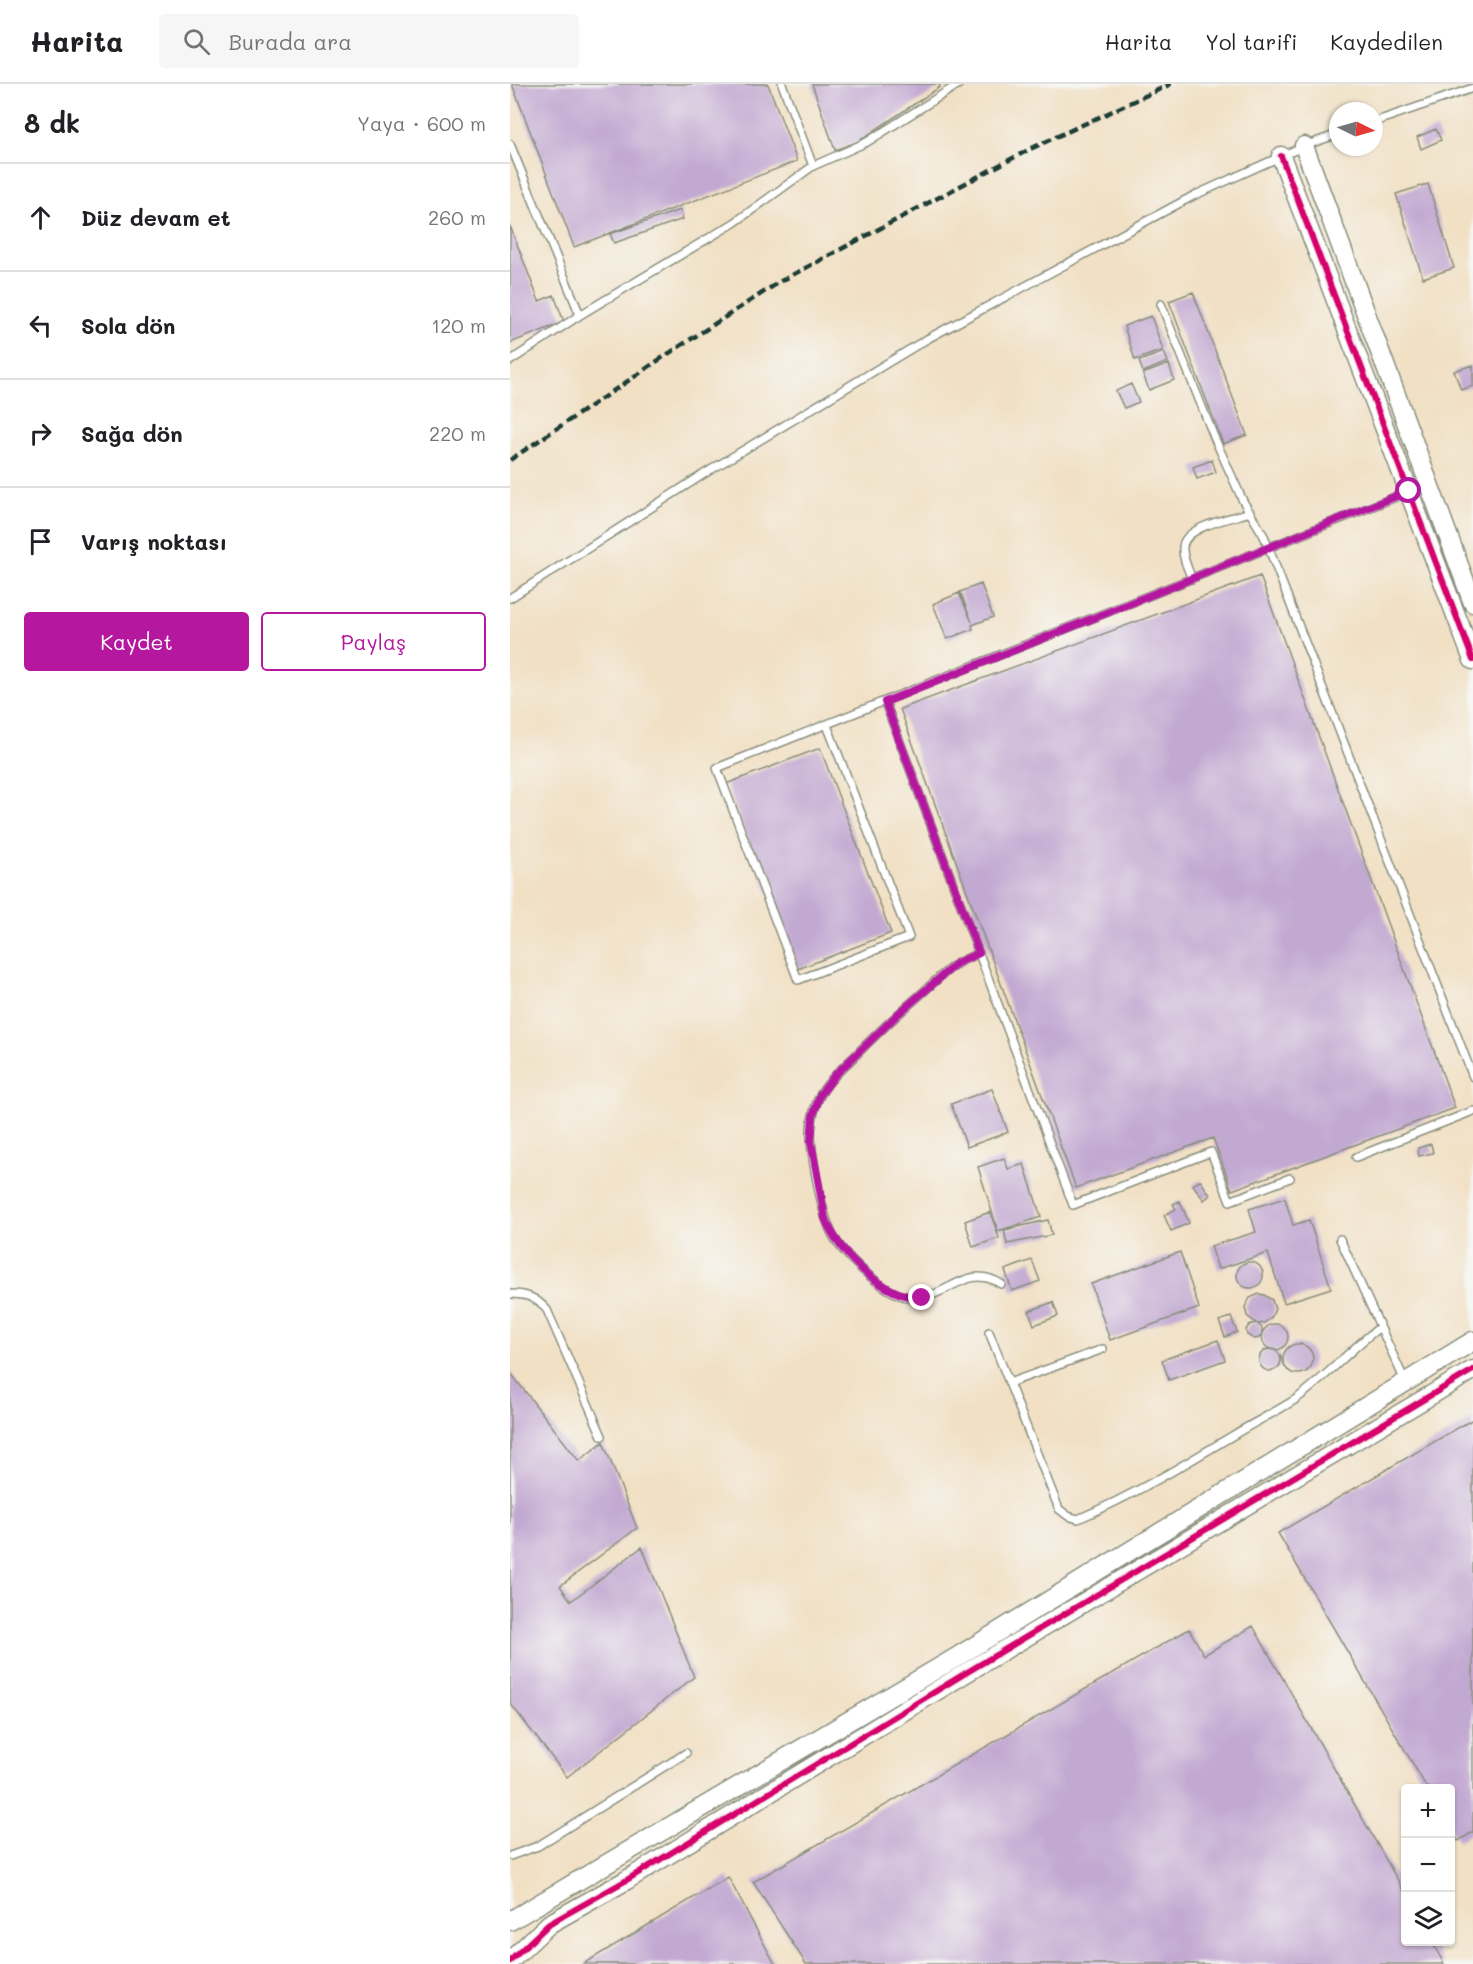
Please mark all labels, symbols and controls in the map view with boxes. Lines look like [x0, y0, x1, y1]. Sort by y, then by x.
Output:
search box [159, 14, 579, 68]
text: Harita [30, 23, 123, 59]
icon: search [180, 25, 213, 58]
text: Burada ara [228, 27, 352, 56]
text: Harita [1105, 28, 1172, 55]
text: Yol tarifi [1205, 28, 1297, 55]
text: Kaydedilen [1330, 28, 1443, 55]
north arrow [1329, 102, 1383, 156]
text: 8 dk [24, 106, 80, 140]
text: Yaya · 600 m [357, 110, 486, 136]
icon: ahead [24, 201, 57, 234]
text: Düz devam et [81, 203, 230, 232]
text: 260 m [428, 204, 486, 230]
icon: left [24, 309, 57, 342]
text: Sola dön [81, 311, 175, 340]
text: 120 m [431, 312, 486, 338]
icon: right [24, 417, 57, 450]
text: Sağa dön [81, 419, 183, 448]
text: 220 m [429, 420, 486, 446]
route start [1395, 477, 1421, 503]
icon: arrive [24, 525, 57, 558]
text: Varış noktası [81, 527, 227, 556]
button: Kaydet [24, 612, 249, 671]
button: Paylaş [261, 612, 486, 671]
route end [908, 1284, 934, 1310]
map controls [1401, 1784, 1455, 1946]
button: + [1401, 1784, 1455, 1838]
button: − [1401, 1838, 1455, 1892]
button: layers [1401, 1892, 1455, 1946]

